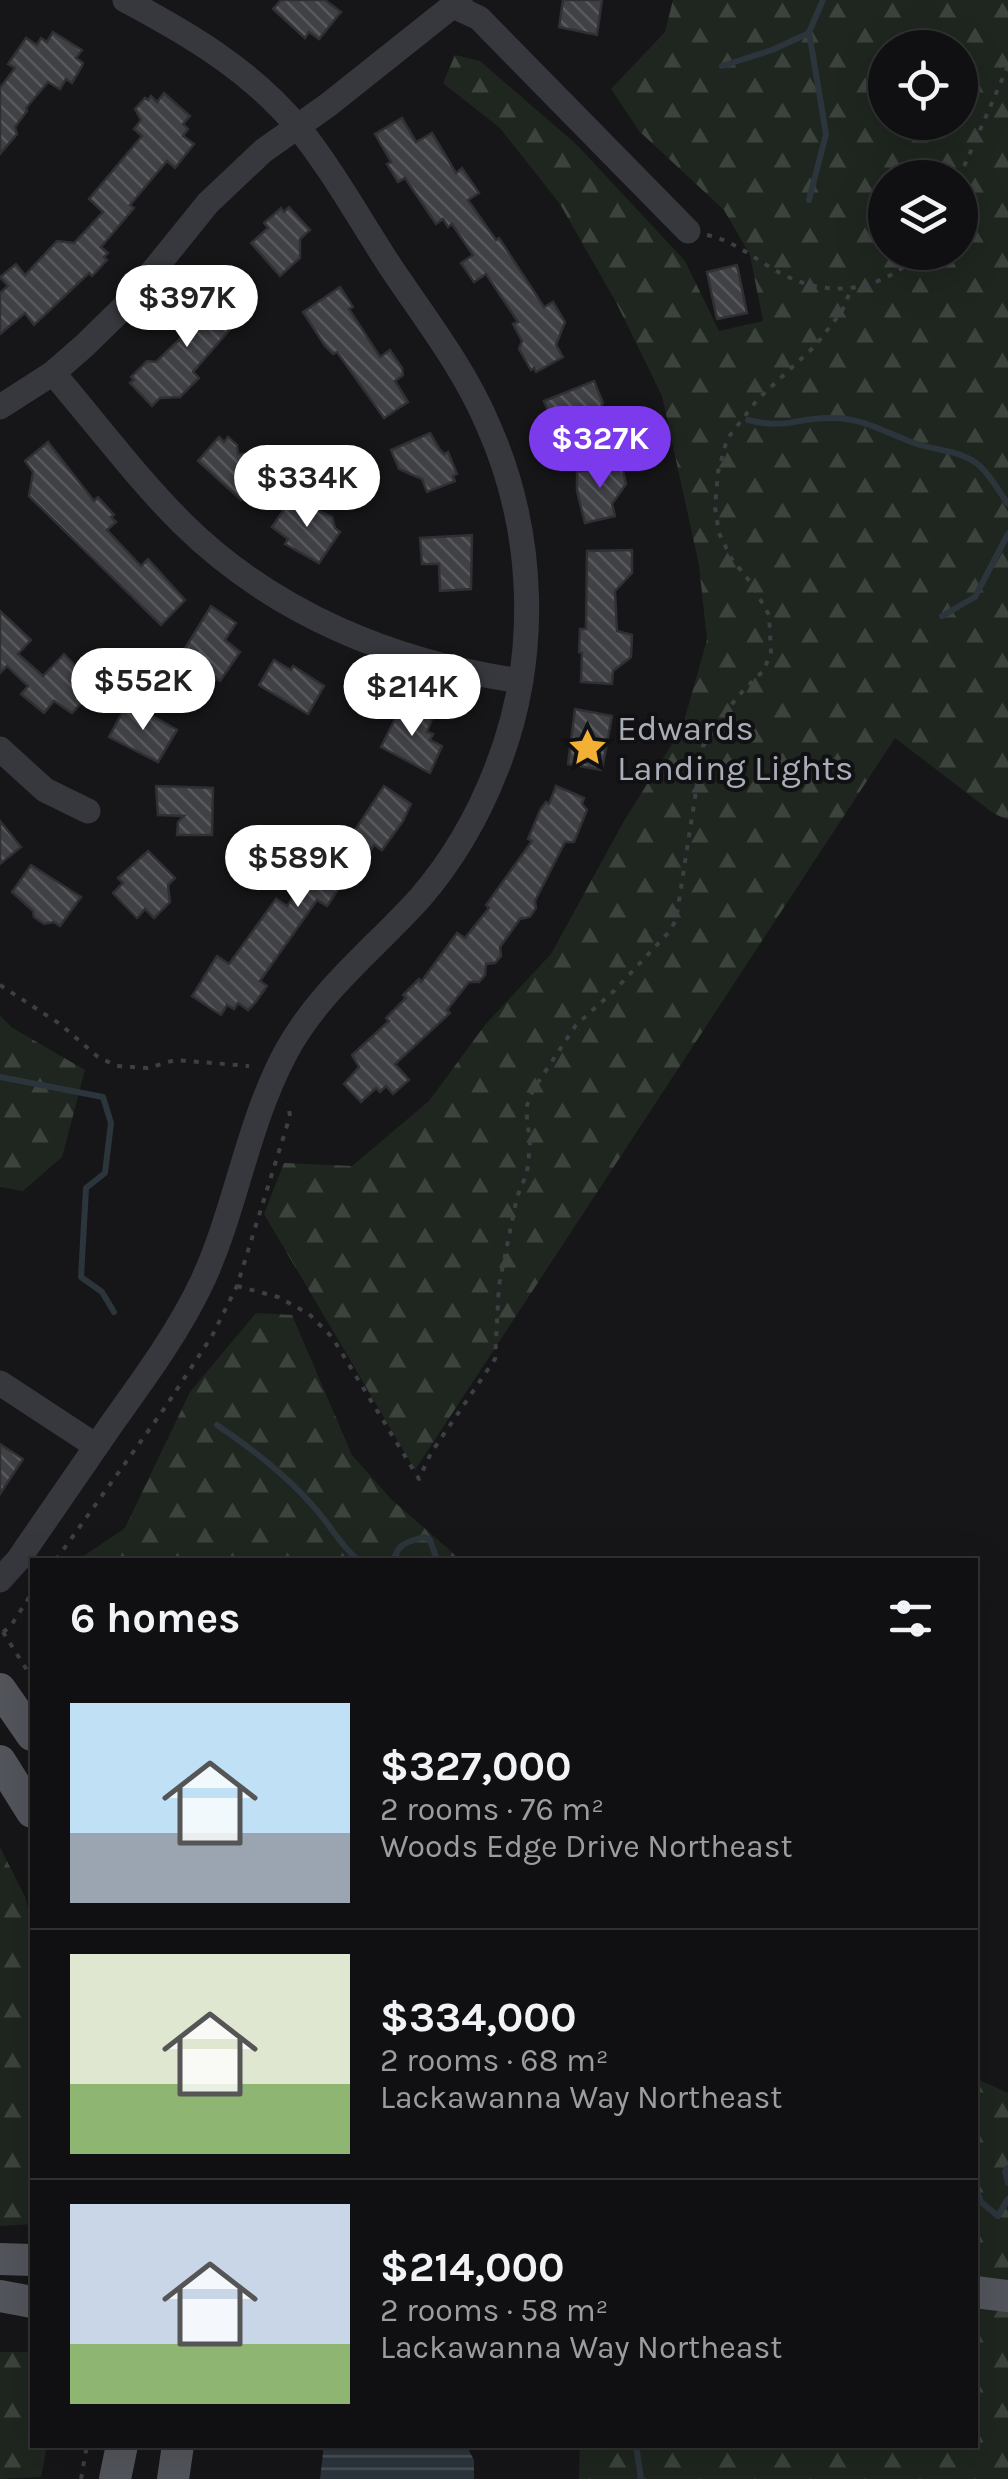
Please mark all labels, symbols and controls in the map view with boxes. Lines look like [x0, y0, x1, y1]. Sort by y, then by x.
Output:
map controls [868, 30, 978, 270]
button: locate [868, 30, 978, 140]
button: layers [868, 160, 978, 270]
pin: $397K [117, 265, 257, 350]
text: $397K [138, 279, 236, 316]
pin: $327K [530, 406, 670, 491]
text: $327K [551, 420, 649, 457]
pin: $334K [237, 445, 377, 530]
text: $334K [256, 459, 358, 496]
pin: $552K [73, 648, 213, 733]
pin: $214K [342, 654, 482, 739]
text: $552K [93, 662, 193, 699]
text: $214K [366, 668, 458, 705]
place label: Edwards Landing Lights [617, 708, 853, 789]
place icon: Edwards Landing Lights [566, 727, 608, 769]
pin: $589K [228, 825, 368, 910]
text: $589K [247, 839, 349, 876]
icon: filters [883, 1591, 938, 1646]
text: 6 homes [70, 1593, 240, 1643]
text: $327,000 [380, 1741, 572, 1791]
icon: home [150, 1743, 270, 1863]
text: 2 rooms · 76 m² [380, 1791, 604, 1828]
text: Woods Edge Drive Northeast [380, 1828, 793, 1865]
text: $334,000 [380, 1992, 577, 2042]
icon: home [150, 1994, 270, 2114]
text: 2 rooms · 68 m² [380, 2042, 609, 2079]
text: Lackawanna Way Northeast [380, 2079, 782, 2116]
text: $214,000 [380, 2242, 565, 2292]
icon: home [150, 2244, 270, 2364]
text: 2 rooms · 58 m² [380, 2292, 608, 2329]
text: Lackawanna Way Northeast [380, 2329, 782, 2366]

